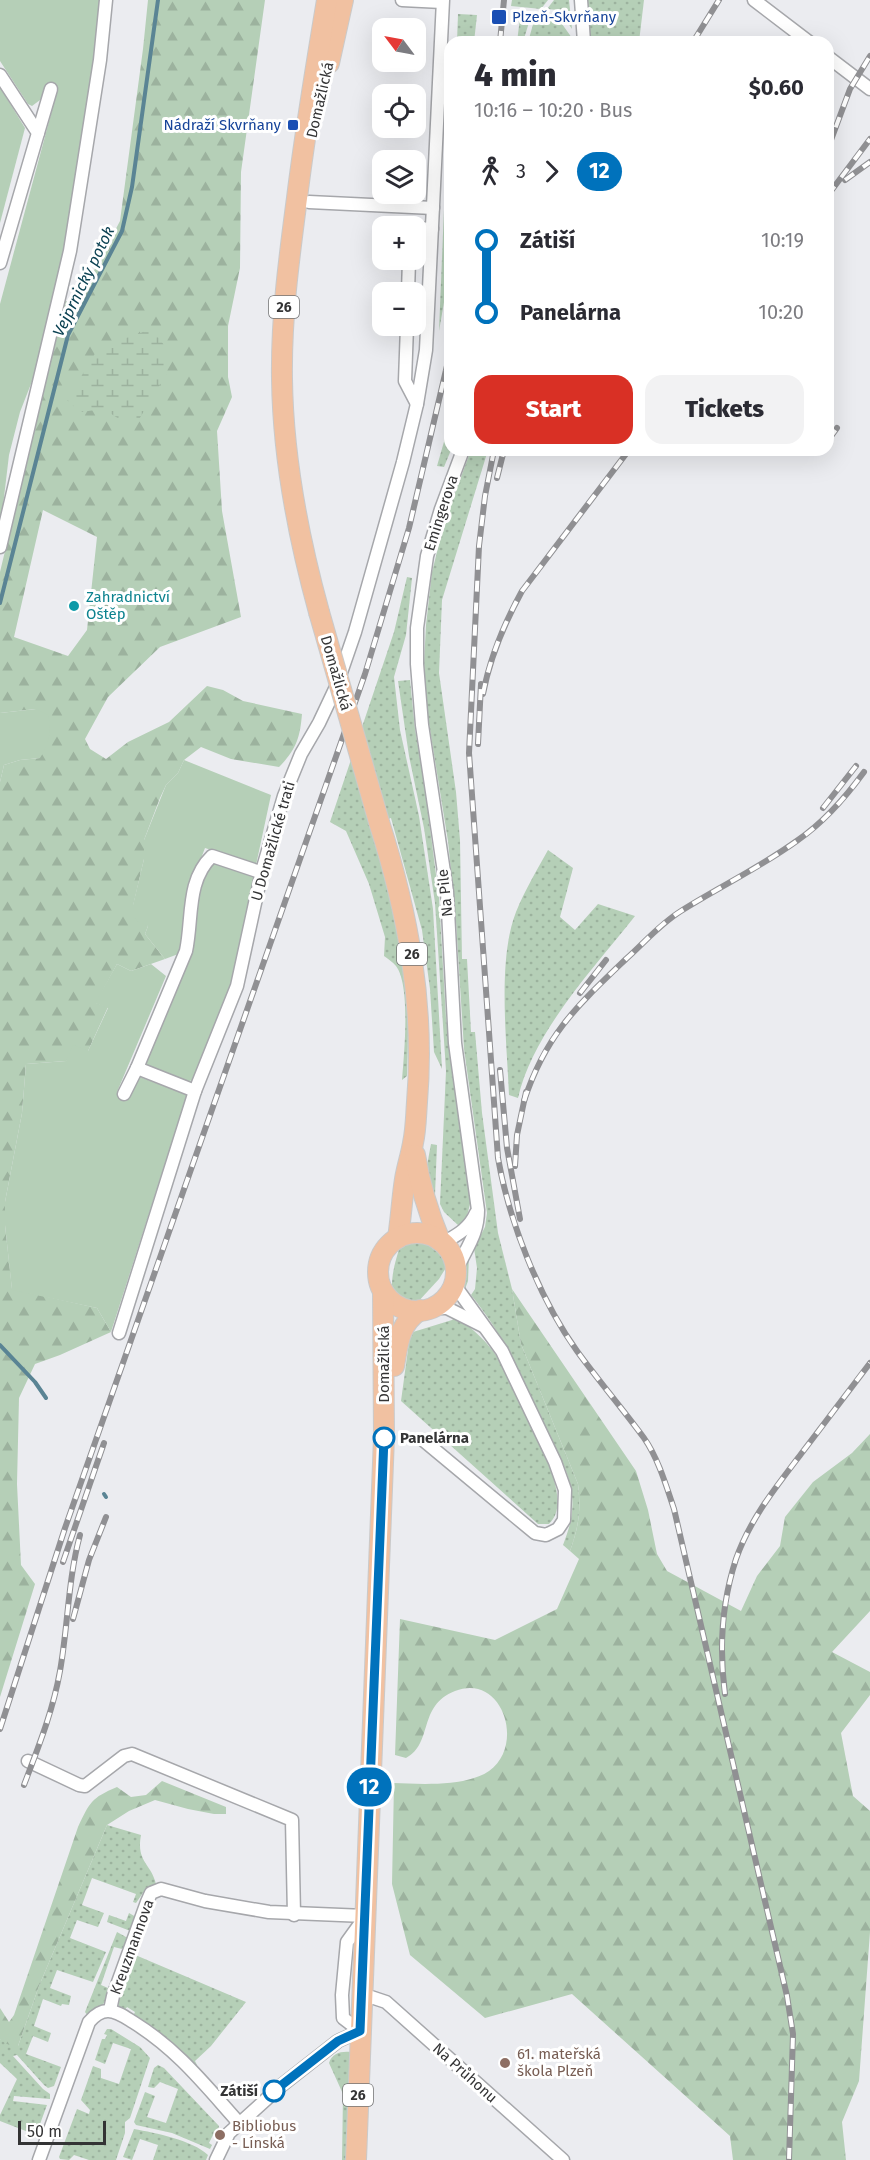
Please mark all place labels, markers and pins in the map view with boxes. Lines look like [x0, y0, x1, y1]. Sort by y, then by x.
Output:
marker: Plzeň-Skvrňany [490, 8, 508, 26]
place label: Plzeň-Skvrňany [512, 8, 617, 26]
place label: Nádraží Skvrňany [163, 116, 282, 134]
marker: Nádraží Skvrňany [286, 118, 300, 132]
place label: Zahradnictví Oštěp [86, 588, 170, 623]
marker: Zahradnictví Oštěp [67, 599, 81, 613]
marker: Panelárna [373, 1427, 395, 1449]
place label: Panelárna [400, 1429, 469, 1447]
place label: 61. mateřská škola Plzeň [517, 2045, 601, 2080]
marker: 61. mateřská škola Plzeň [498, 2056, 512, 2070]
marker: Zátiší [263, 2080, 285, 2102]
place label: Zátiší [220, 2082, 259, 2100]
place label: Bibliobus - Línská [232, 2117, 296, 2152]
marker: Bibliobus - Línská [213, 2128, 227, 2142]

